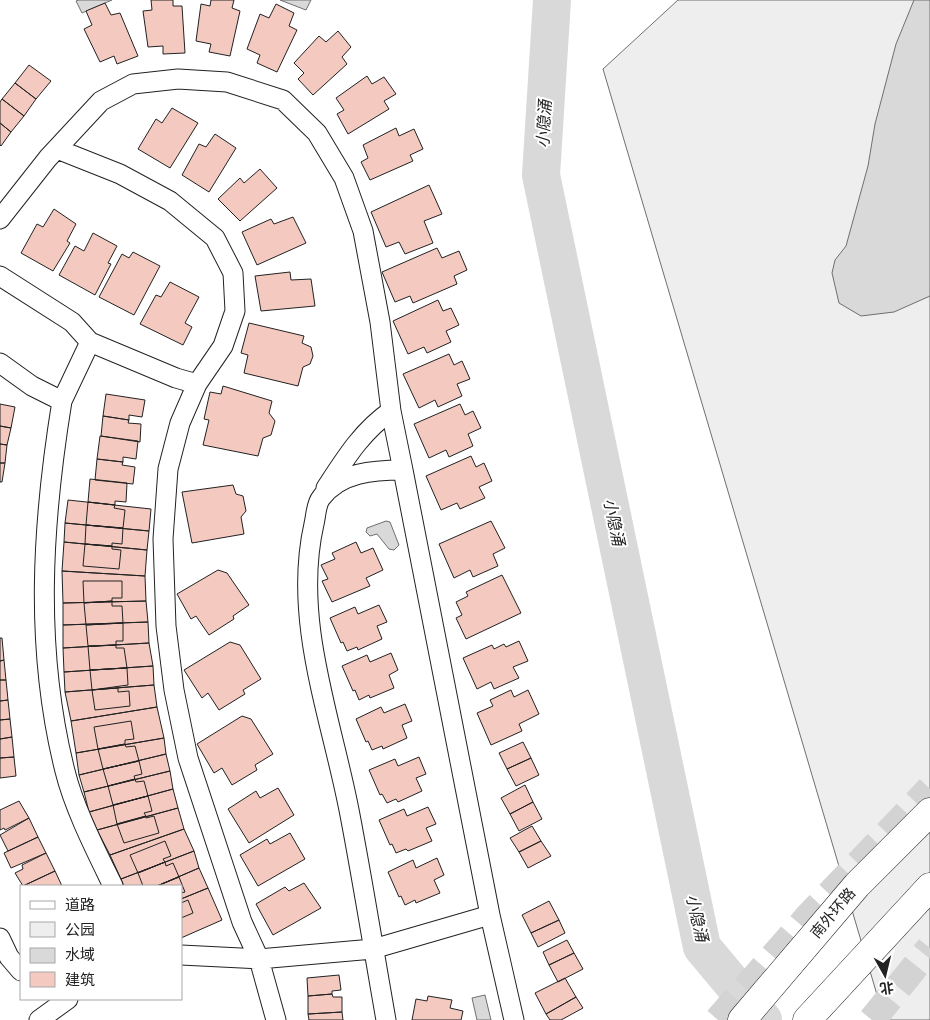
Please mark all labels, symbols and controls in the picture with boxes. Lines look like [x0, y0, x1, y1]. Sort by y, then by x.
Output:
water label: 小隐涌 [533, 98, 555, 148]
water label: 小隐涌 [600, 497, 629, 549]
street label: 南外环路 [807, 884, 859, 942]
legend [20, 885, 182, 1000]
water label: 小隐涌 [682, 892, 712, 945]
text: 道路 [65, 896, 95, 914]
text: 公园 [65, 921, 95, 939]
text: 水域 [65, 946, 95, 964]
north arrow [860, 950, 910, 1000]
text: 建筑 [65, 971, 95, 989]
text: 北 [879, 979, 895, 997]

